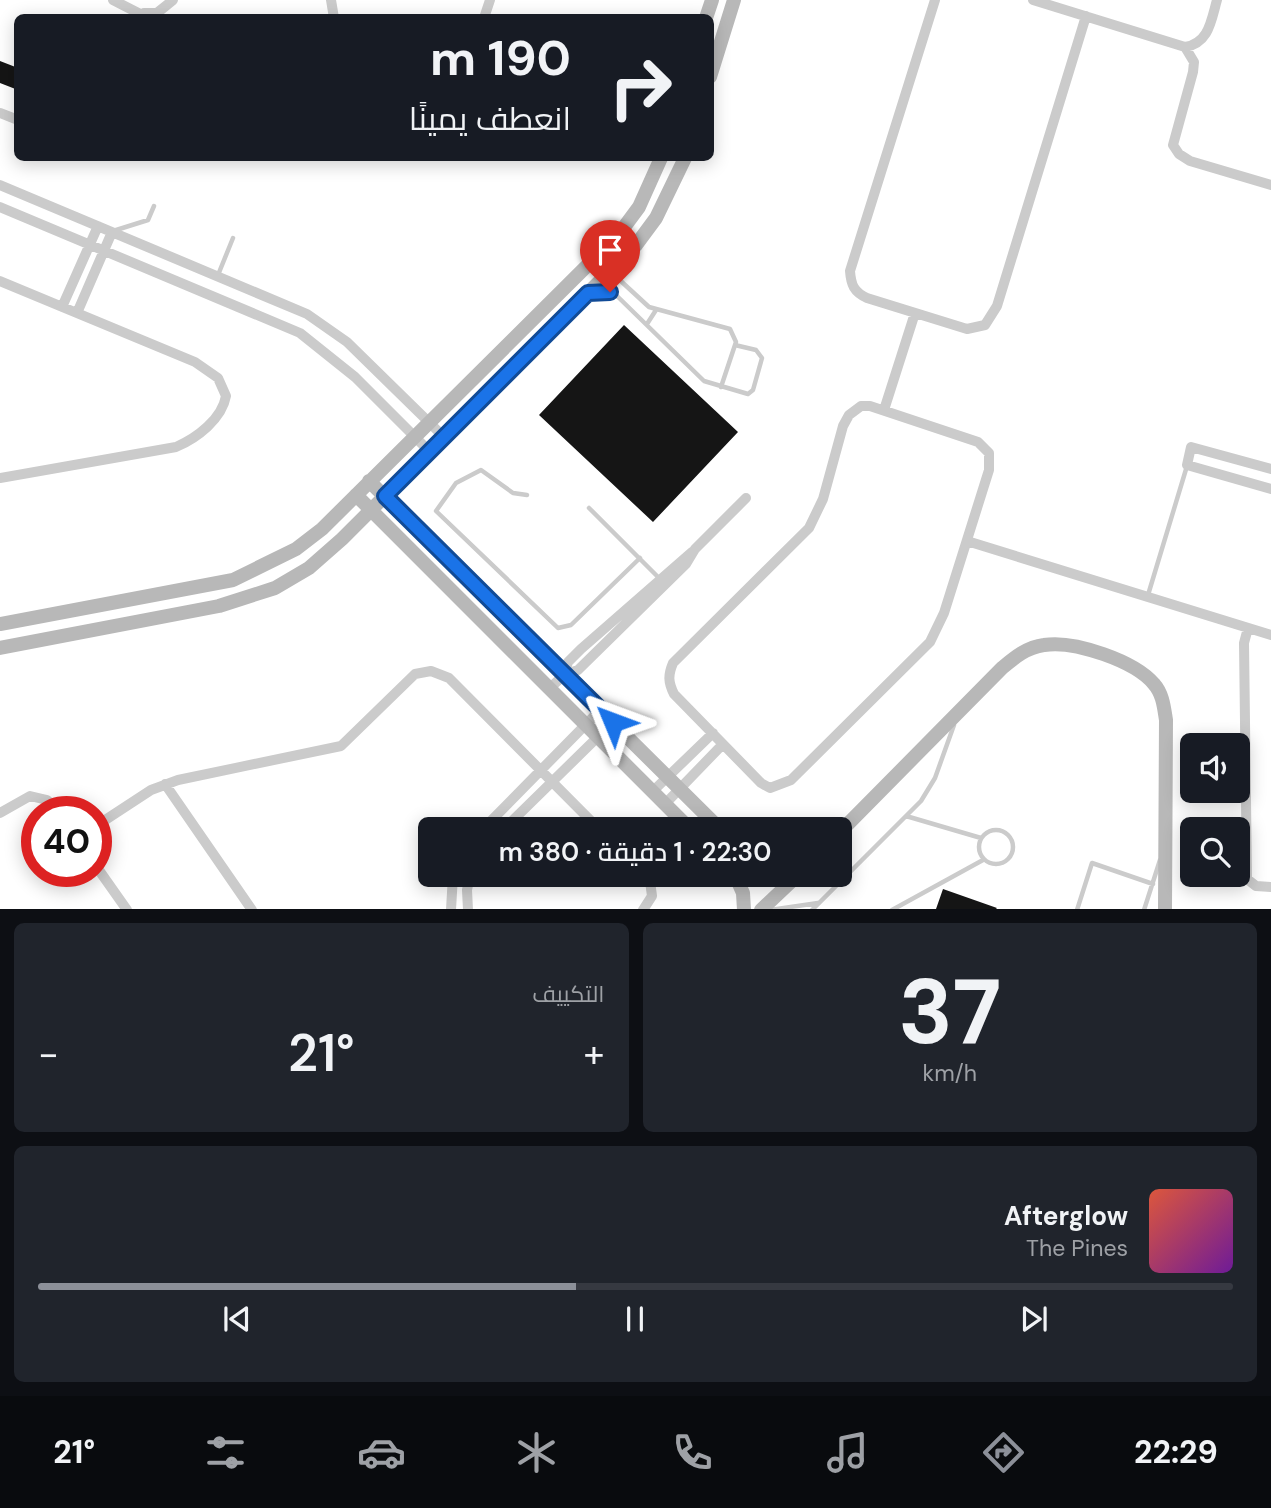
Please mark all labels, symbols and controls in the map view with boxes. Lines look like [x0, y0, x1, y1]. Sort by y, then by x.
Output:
text: 190 m [430, 26, 571, 90]
icon: right [595, 42, 686, 133]
text: انعطف يمينًا [409, 98, 571, 140]
pin [580, 220, 640, 292]
icon: arrive [591, 231, 629, 269]
position arrow [576, 685, 650, 759]
map controls [1180, 733, 1250, 887]
button: sound [1180, 733, 1250, 803]
speed limit sign: 40 [21, 796, 112, 887]
button: search [1180, 817, 1250, 887]
text: 22:30 · 1 دقيقة · 380 m [499, 835, 771, 869]
text: 37 [898, 953, 1001, 1071]
text: التكييف [532, 979, 605, 1009]
text: 21° [288, 1019, 355, 1087]
text: − [38, 1029, 59, 1079]
text: + [584, 1029, 604, 1079]
text: km/h [923, 1058, 977, 1088]
text: Afterglow [1004, 1199, 1128, 1233]
text: The Pines [1026, 1233, 1128, 1263]
icon: previous [218, 1300, 256, 1338]
icon: pause [616, 1300, 654, 1338]
icon: next [1015, 1300, 1053, 1338]
icon: filters [201, 1428, 250, 1477]
icon: car [357, 1428, 406, 1477]
icon: climate [512, 1428, 561, 1477]
icon: phone [668, 1428, 717, 1477]
icon: music [823, 1428, 872, 1477]
icon: directions [979, 1428, 1028, 1477]
text: 21° [53, 1431, 95, 1473]
text: 22:29 [1134, 1431, 1218, 1473]

